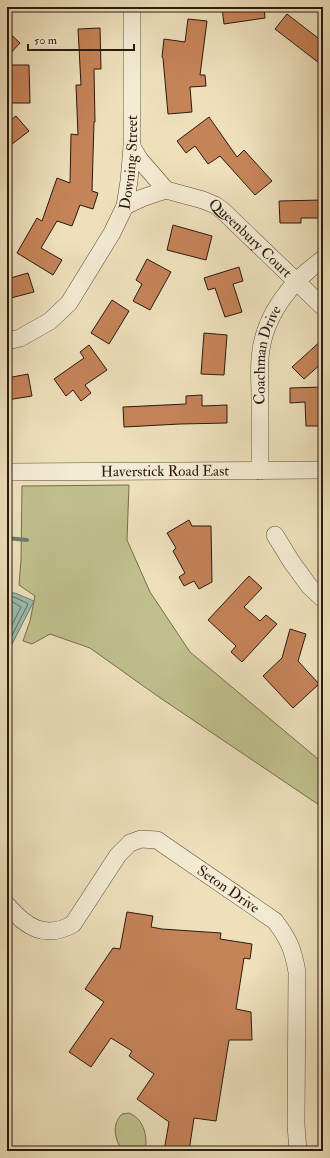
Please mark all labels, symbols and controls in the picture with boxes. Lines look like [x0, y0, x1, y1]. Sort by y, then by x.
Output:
scale bar [28, 26, 134, 52]
text: 50 m [34, 33, 58, 48]
street label: Downing Street [115, 115, 142, 211]
street label: Queenbury Court [205, 194, 296, 282]
street label: Coachman Drive [250, 302, 285, 405]
street label: Haverstick Road East [101, 461, 229, 481]
street label: Seton Drive [193, 861, 263, 917]

